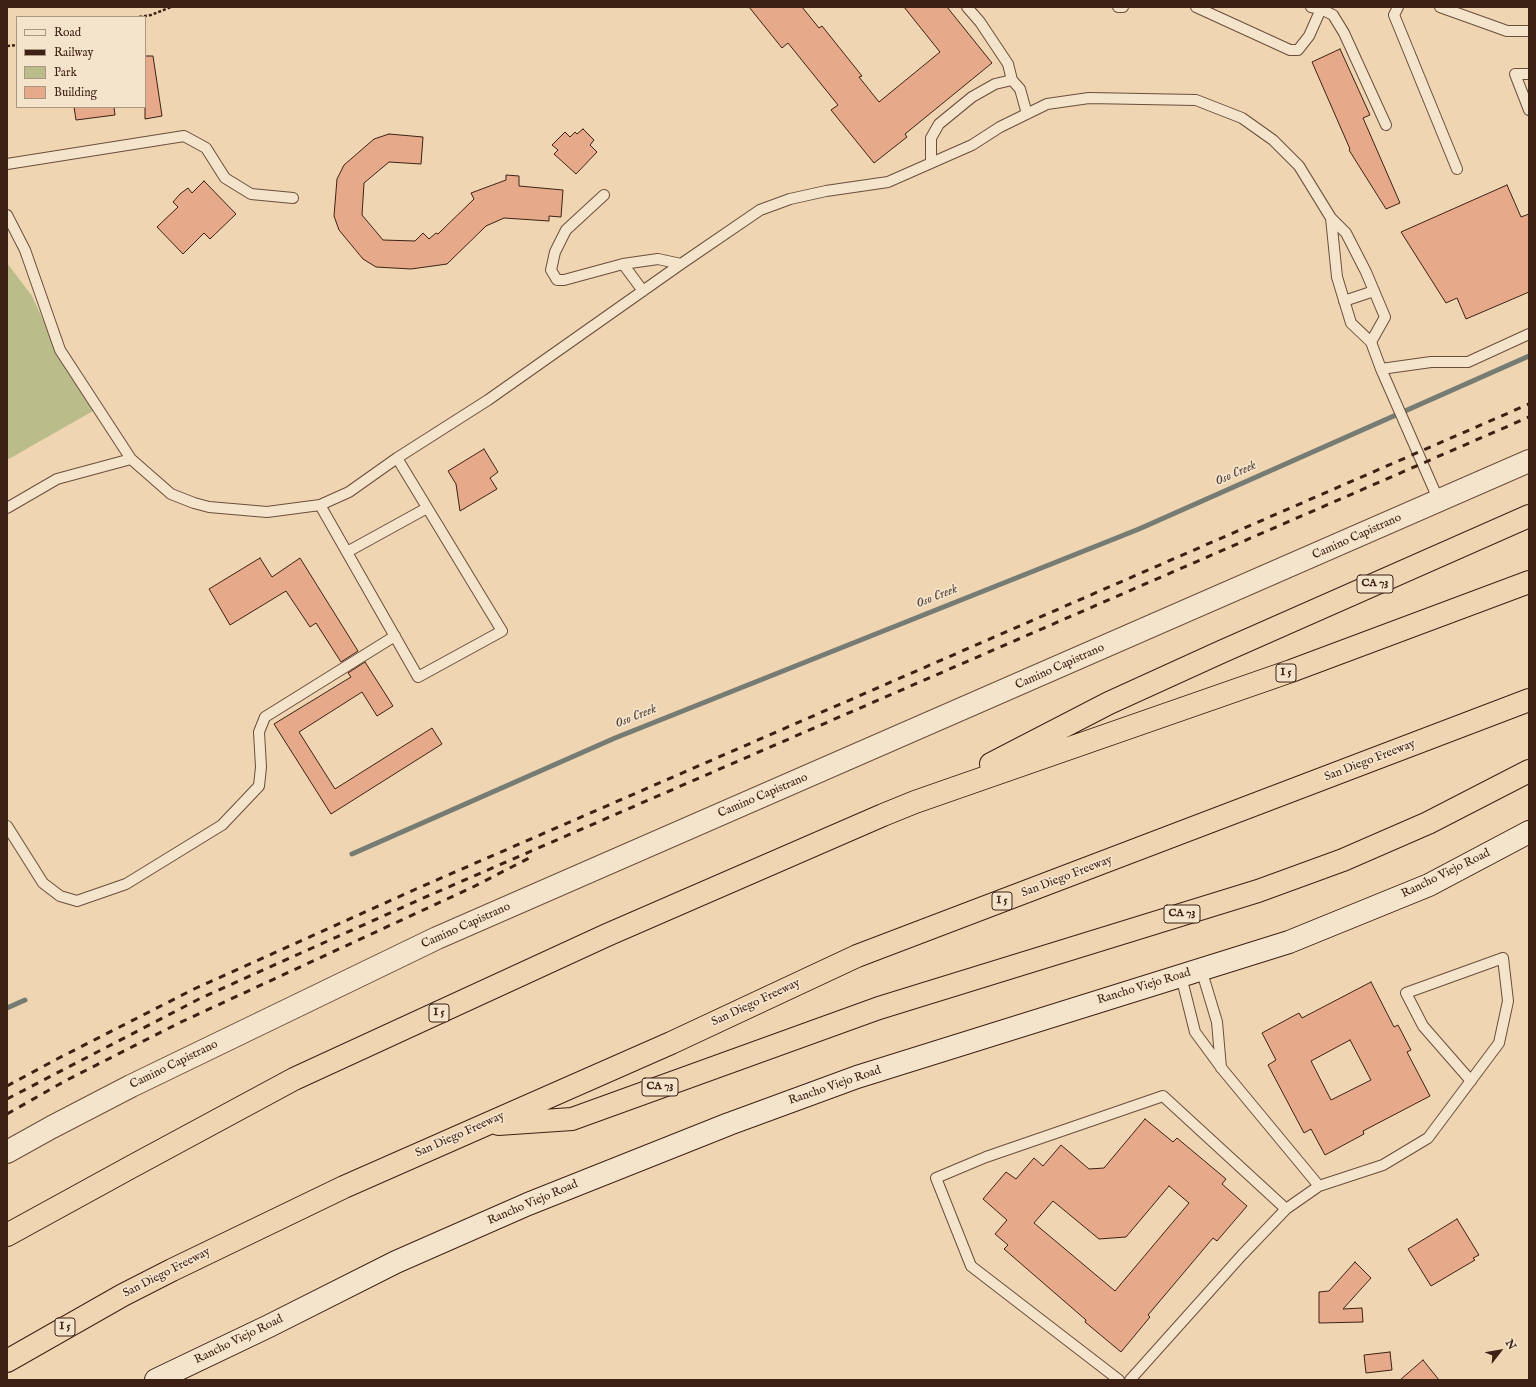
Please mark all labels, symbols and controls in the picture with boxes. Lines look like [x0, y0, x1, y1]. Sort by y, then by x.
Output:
legend [16, 16, 146, 108]
text: Road [54, 25, 81, 40]
text: Railway [54, 45, 93, 60]
text: Park [54, 65, 77, 80]
text: Building [54, 85, 97, 100]
water label: Oso Creek [1213, 458, 1259, 490]
street label: Camino Capistrano [1310, 511, 1404, 563]
road number: CA 73 [1357, 575, 1393, 593]
water label: Oso Creek [914, 582, 960, 612]
street label: Camino Capistrano [1013, 641, 1107, 693]
road number: I 5 [1276, 664, 1296, 682]
water label: Oso Creek [613, 702, 659, 732]
street label: San Diego Freeway [1323, 737, 1417, 785]
street label: Camino Capistrano [716, 771, 810, 821]
street label: Rancho Viejo Road [1399, 846, 1493, 902]
street label: San Diego Freeway [1020, 853, 1114, 901]
road number: I 5 [992, 892, 1012, 910]
street label: Camino Capistrano [419, 900, 513, 952]
road number: CA 73 [1164, 905, 1200, 923]
street label: Rancho Viejo Road [1096, 966, 1192, 1008]
street label: San Diego Freeway [709, 976, 803, 1030]
road number: I 5 [429, 1004, 449, 1022]
street label: Camino Capistrano [128, 1037, 220, 1093]
street label: Rancho Viejo Road [787, 1063, 883, 1109]
road number: CA 73 [642, 1078, 678, 1096]
street label: San Diego Freeway [413, 1109, 507, 1161]
street label: Rancho Viejo Road [486, 1177, 580, 1229]
street label: San Diego Freeway [121, 1245, 213, 1301]
street label: Rancho Viejo Road [192, 1312, 286, 1368]
road number: I 5 [55, 1318, 75, 1336]
north arrow [1480, 1331, 1520, 1371]
text: N [1502, 1337, 1519, 1353]

